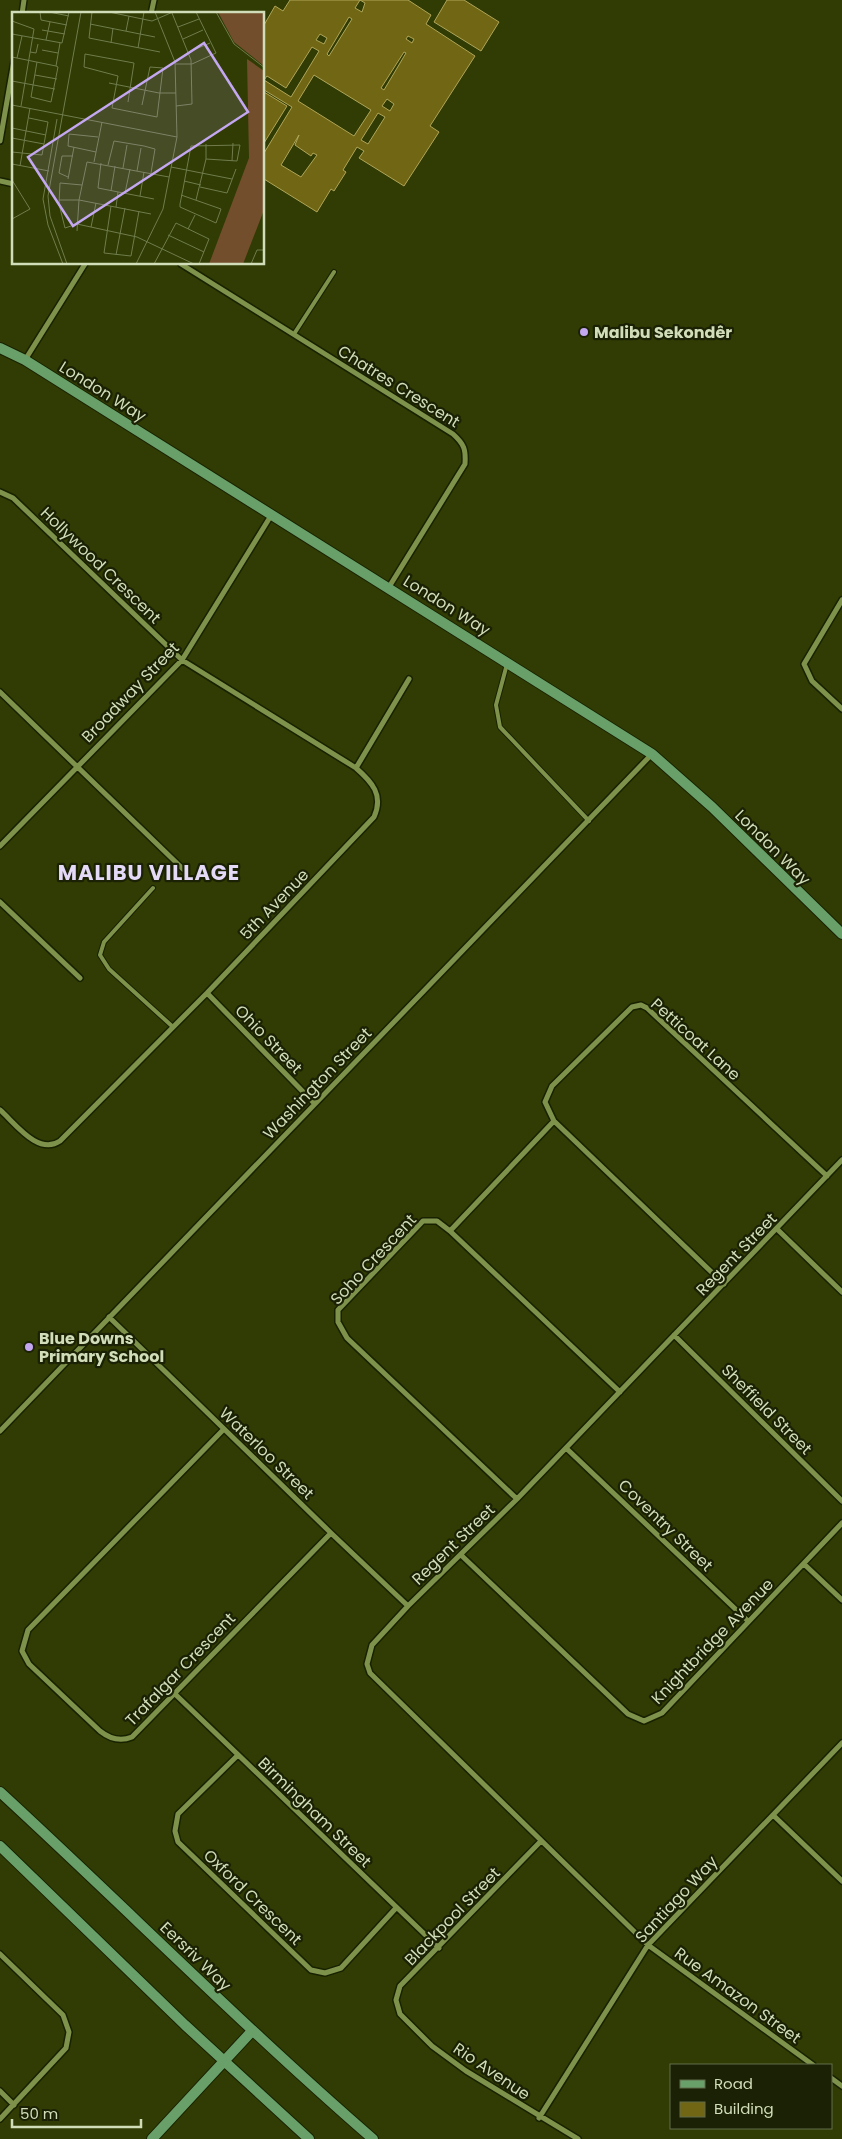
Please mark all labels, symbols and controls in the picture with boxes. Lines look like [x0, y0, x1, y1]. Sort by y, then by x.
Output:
inset map [12, 12, 265, 265]
place label: Malibu Sekondêr [594, 321, 732, 344]
marker: Malibu Sekondêr [578, 326, 590, 338]
street label: Chatres Crescent [333, 340, 464, 433]
street label: London Way [55, 356, 151, 427]
street label: Hollywood Crescent [35, 502, 166, 629]
street label: London Way [399, 570, 495, 641]
street label: Broadway Street [76, 637, 184, 748]
street label: London Way [730, 804, 816, 890]
district label: MALIBU VILLAGE [58, 858, 240, 887]
street label: 5th Avenue [235, 864, 314, 945]
street label: Petticoat Lane [646, 993, 746, 1086]
street label: Ohio Street [230, 1000, 308, 1079]
street label: Washington Street [258, 1022, 377, 1144]
street label: Regent Street [691, 1208, 782, 1301]
street label: Soho Crescent [325, 1209, 422, 1310]
place label: Blue Downs Primary School [39, 1327, 164, 1368]
marker: Blue Downs Primary School [23, 1341, 35, 1353]
street label: Sheffield Street [716, 1359, 817, 1460]
street label: Waterloo Street [214, 1402, 319, 1505]
street label: Coventry Street [613, 1474, 718, 1577]
street label: Regent Street [407, 1499, 500, 1590]
street label: Knightbridge Avenue [646, 1573, 779, 1709]
street label: Trafalgar Crescent [120, 1607, 241, 1731]
street label: Birmingham Street [253, 1752, 377, 1873]
street label: Oxford Crescent [198, 1844, 307, 1951]
street label: Santiago Way [630, 1851, 723, 1948]
street label: Blackpool Street [399, 1862, 506, 1971]
street label: Eersriv Way [155, 1916, 236, 1996]
street label: Rue Amazon Street [670, 1942, 806, 2049]
street label: Rio Avenue [449, 2037, 535, 2106]
legend [670, 2064, 832, 2129]
text: Road [714, 2073, 753, 2094]
scale bar [12, 2096, 141, 2128]
text: Building [714, 2098, 774, 2119]
text: 50 m [20, 2103, 58, 2124]

